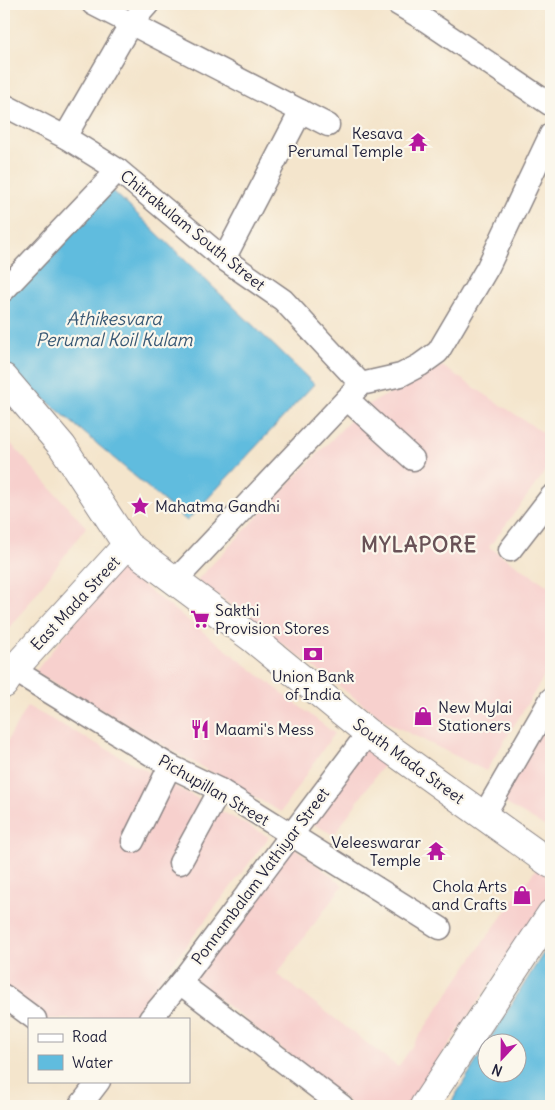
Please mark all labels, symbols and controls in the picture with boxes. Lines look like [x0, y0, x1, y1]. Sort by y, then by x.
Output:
place label: Kesava Perumal Temple [288, 123, 403, 161]
temple icon: Kesava Perumal Temple [407, 131, 429, 153]
street label: Chitrakulam South Street [117, 165, 270, 295]
water label: Athikesvara Perumal Koil Kulam [36, 307, 194, 351]
place icon: Mahatma Gandhi [129, 495, 151, 517]
place label: Mahatma Gandhi [155, 496, 280, 516]
district label: MYLAPORE [361, 531, 477, 558]
street label: East Mada Street [26, 551, 124, 654]
place label: Sakthi Provision Stores [215, 600, 329, 638]
supermarket icon: Sakthi Provision Stores [189, 608, 211, 630]
bank icon: Union Bank of India [302, 643, 324, 665]
place label: Union Bank of India [272, 666, 354, 704]
place label: New Mylai Stationers [438, 697, 512, 735]
shop icon: New Mylai Stationers [412, 705, 434, 727]
street label: South Mada Street [349, 714, 469, 808]
restaurant icon: Maami's Mess [189, 718, 211, 740]
place label: Maami's Mess [215, 719, 314, 739]
street label: Pichupillan Street [155, 750, 273, 830]
street label: Ponnambalam Vathiyar Street [187, 783, 333, 968]
place label: Veleeswarar Temple [331, 832, 421, 870]
temple icon: Veleeswarar Temple [425, 840, 447, 862]
place label: Chola Arts and Crafts [432, 876, 507, 914]
shop icon: Chola Arts and Crafts [511, 884, 533, 906]
legend [28, 1018, 190, 1082]
text: Road [72, 1027, 107, 1046]
north arrow [478, 1032, 528, 1082]
text: Water [72, 1053, 113, 1072]
text: N [489, 1060, 505, 1080]

